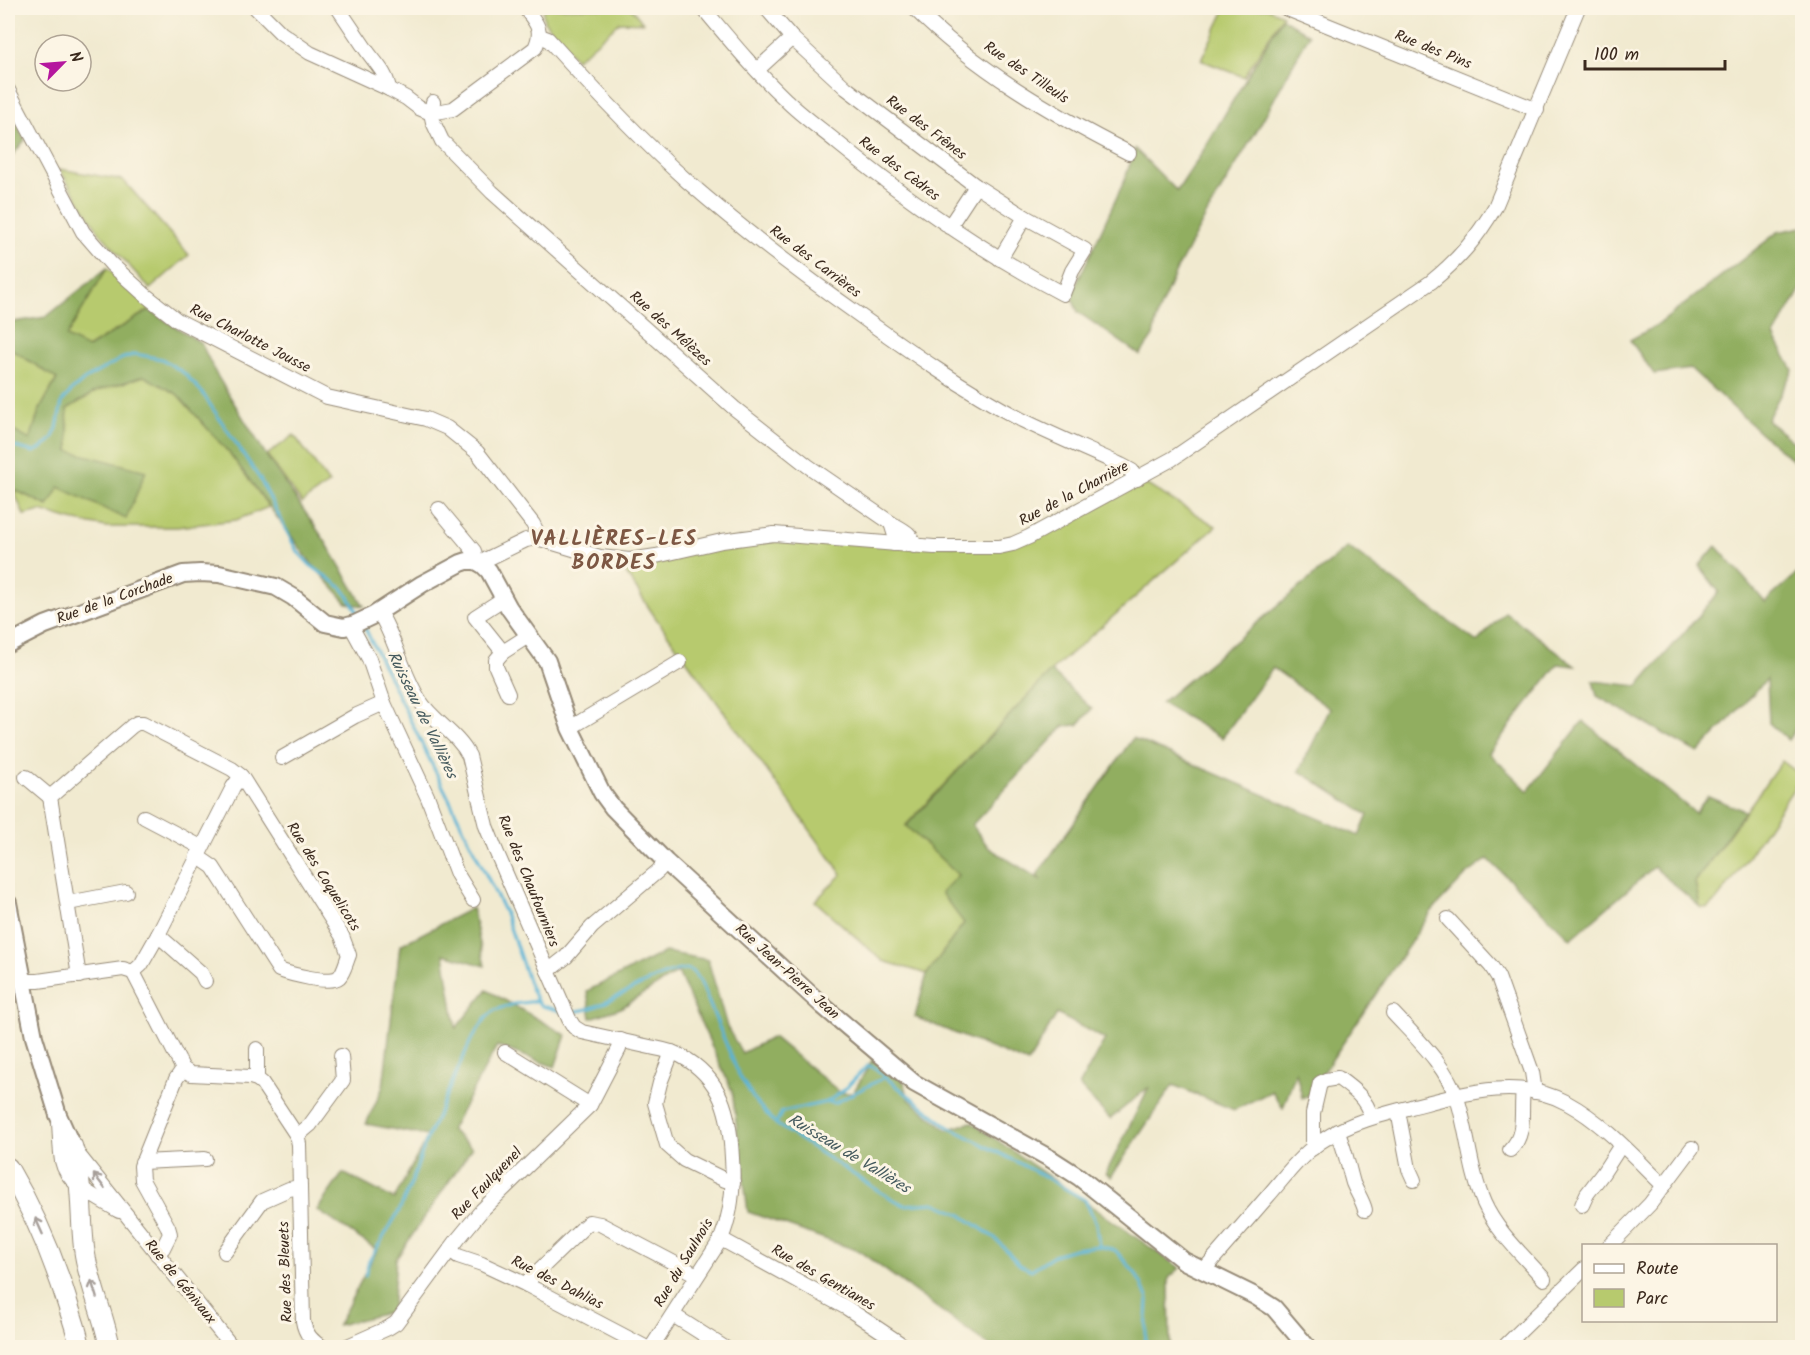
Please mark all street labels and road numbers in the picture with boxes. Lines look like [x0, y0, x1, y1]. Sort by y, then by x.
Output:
street label: Rue des Pins [1391, 24, 1476, 77]
street label: Rue des Tilleuls [979, 36, 1074, 111]
street label: Rue des Frênes [880, 90, 972, 167]
street label: Rue des Cèdres [853, 130, 945, 208]
street label: Rue des Carrières [764, 219, 866, 305]
street label: Rue des Mélèzes [623, 285, 717, 373]
street label: Rue Charlotte Jousse [185, 298, 315, 380]
street label: Rue de la Charrière [1015, 455, 1134, 533]
street label: Rue de la Corchade [53, 567, 177, 631]
street label: Rue des Chaufourniers [490, 811, 566, 951]
street label: Rue des Coquelicots [280, 818, 367, 937]
street label: Rue Jean-Pierre Jean [729, 918, 845, 1026]
street label: Rue Faulquenel [446, 1142, 529, 1226]
street label: Rue du Saulnois [648, 1213, 720, 1312]
street label: Rue des Bleuets [272, 1220, 300, 1323]
street label: Rue de Génivaux [138, 1234, 222, 1330]
street label: Rue des Gentianes [766, 1238, 880, 1318]
street label: Rue des Dahlias [507, 1249, 608, 1317]

